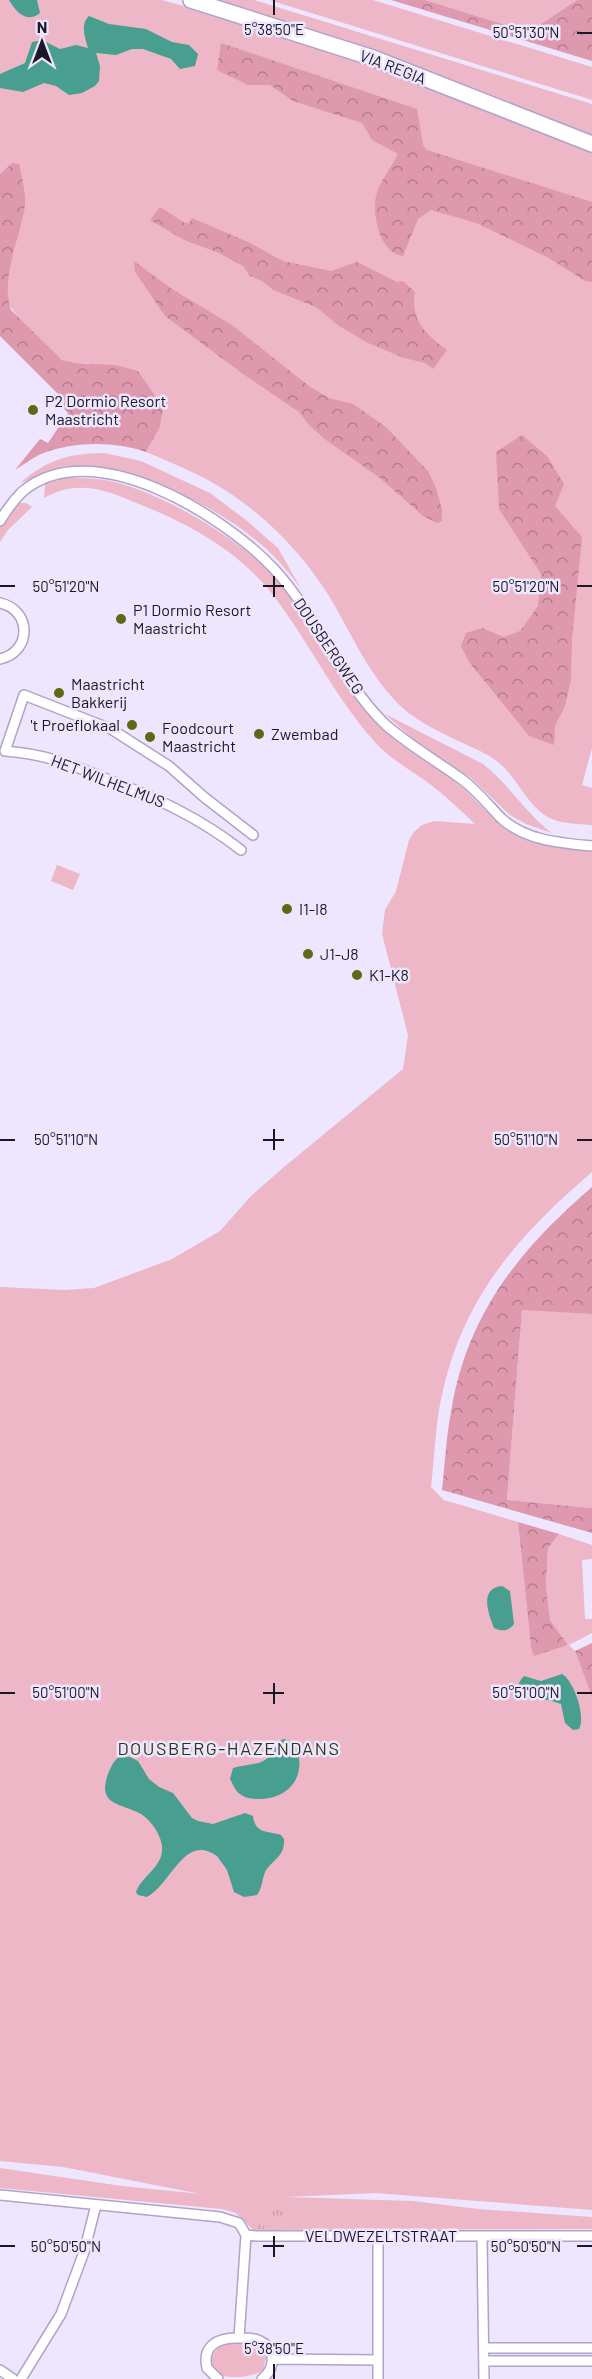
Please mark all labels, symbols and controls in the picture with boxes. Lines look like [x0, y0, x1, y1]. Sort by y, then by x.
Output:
north arrow [12, 12, 72, 72]
text: N [37, 17, 47, 36]
text: 5°38'50"E [244, 20, 304, 38]
text: 50°51'30"N [493, 23, 559, 41]
street label: VIA REGIA [357, 45, 429, 88]
place label: P2 Dormio Resort Maastricht [45, 391, 166, 428]
marker: P2 Dormio Resort Maastricht [26, 403, 40, 417]
text: 50°51'20"N [32, 577, 100, 595]
text: 50°51'20"N [492, 577, 560, 595]
street label: DOUSBERGWEG [290, 594, 369, 697]
place label: P1 Dormio Resort Maastricht [133, 600, 251, 637]
marker: P1 Dormio Resort Maastricht [114, 612, 128, 626]
place label: Maastricht Bakkerij [71, 674, 145, 711]
marker: Maastricht Bakkerij [52, 686, 66, 700]
place label: 't Proeflokaal [30, 715, 120, 734]
marker: 't Proeflokaal [125, 718, 139, 732]
place label: Foodcourt Maastricht [162, 718, 236, 755]
place label: Zwembad [271, 724, 338, 743]
marker: Zwembad [252, 727, 266, 741]
marker: Foodcourt Maastricht [143, 730, 157, 744]
street label: HET WILHELMUS [49, 750, 168, 811]
place label: I1-I8 [299, 899, 328, 918]
marker: I1-I8 [280, 902, 294, 916]
place label: J1-J8 [320, 944, 359, 963]
marker: J1-J8 [301, 947, 315, 961]
place label: K1-K8 [369, 965, 409, 984]
marker: K1-K8 [350, 968, 364, 982]
text: 50°51'10"N [34, 1130, 98, 1148]
text: 50°51'10"N [494, 1130, 558, 1148]
text: 50°51'00"N [32, 1683, 100, 1701]
text: 50°51'00"N [492, 1683, 560, 1701]
district label: DOUSBERG-HAZENDANS [118, 1737, 340, 1759]
street label: VELDWEZELTSTRAAT [305, 2226, 457, 2245]
text: 50°50'50"N [31, 2237, 101, 2255]
text: 50°50'50"N [491, 2237, 561, 2255]
text: 5°38'50"E [244, 2339, 304, 2357]

